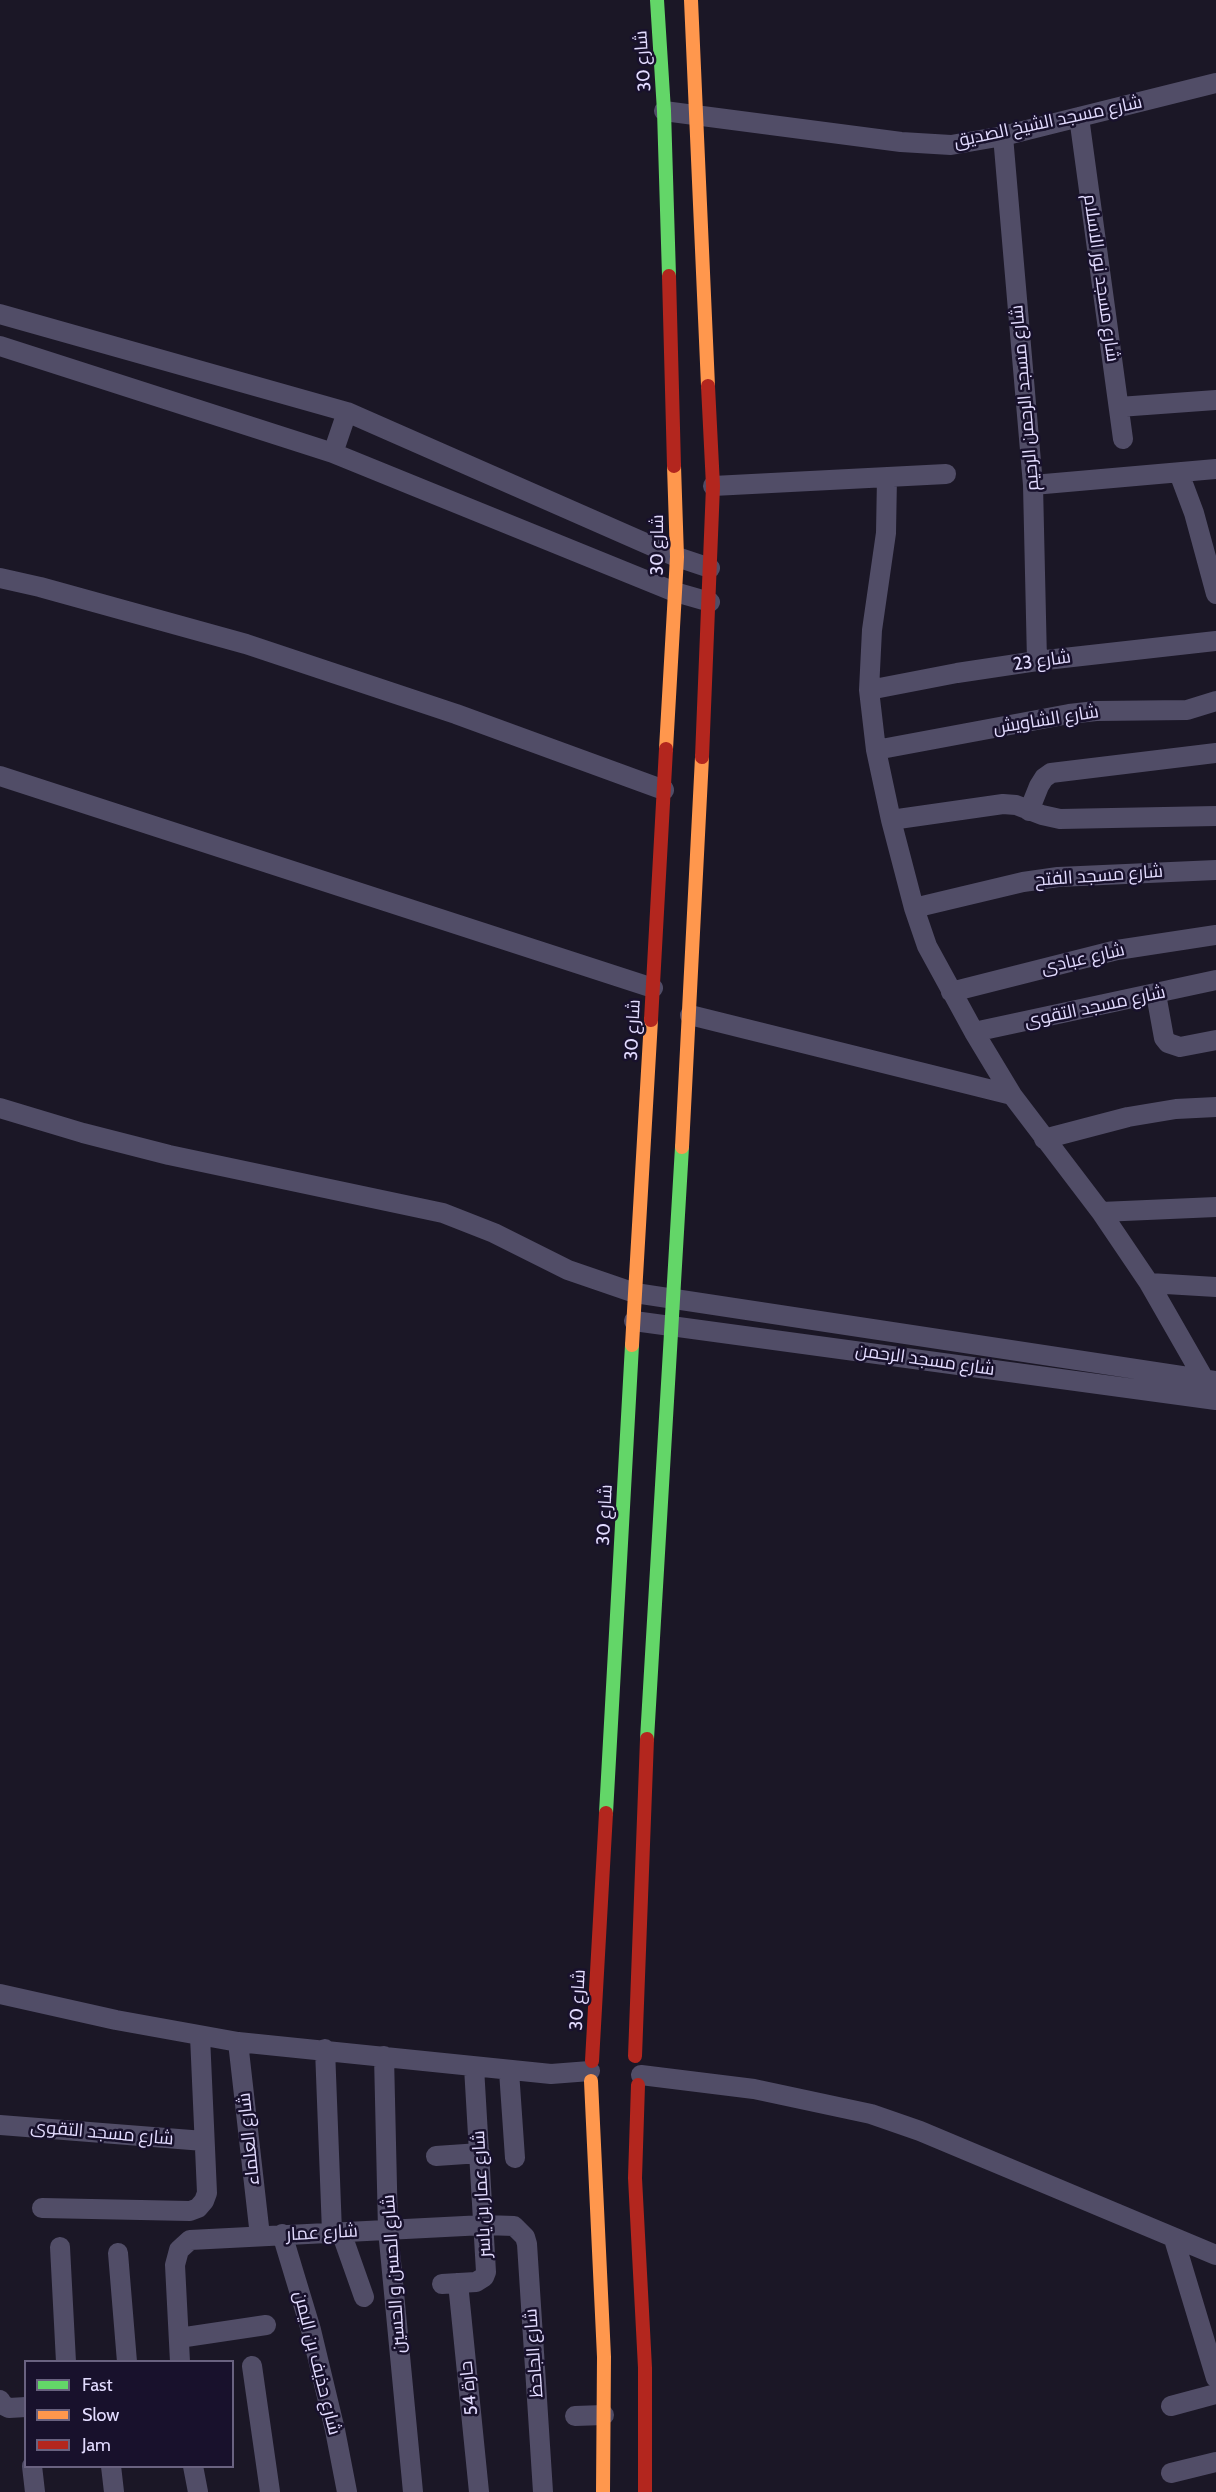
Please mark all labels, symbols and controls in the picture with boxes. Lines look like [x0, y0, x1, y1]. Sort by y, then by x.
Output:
street label: شارع 30 [630, 30, 656, 92]
street label: شارع مسجد الشيخ الصديق [952, 91, 1144, 153]
street label: شارع مسجد نور الاسلام [1079, 193, 1123, 363]
street label: شارع مسجد الرحمن الرحيم [1006, 304, 1044, 492]
street label: شارع 30 [647, 514, 669, 576]
street label: شارع 23 [1012, 646, 1072, 676]
street label: شارع الشاويش [992, 701, 1100, 739]
street label: شارع مسجد الفتح [1034, 861, 1164, 891]
street label: شارع عبادى [1039, 939, 1127, 979]
street label: شارع مسجد التقوى [1023, 982, 1167, 1032]
street label: شارع 30 [621, 999, 645, 1061]
street label: شارع مسجد الرحمن [854, 1340, 996, 1380]
street label: شارع 30 [593, 1484, 617, 1546]
street label: شارع 30 [566, 1969, 590, 2031]
street label: شارع العلماء [233, 2092, 265, 2186]
street label: شارع مسجد التقوى [30, 2116, 174, 2150]
street label: شارع عمار بن ياسر [468, 2130, 496, 2258]
street label: شارع الحسن و الحسين [378, 2194, 410, 2354]
street label: شارع عمار [286, 2220, 358, 2246]
street label: شارع حذيف بن اليمن [289, 2289, 345, 2437]
street label: شارع الجاحظ [520, 2308, 548, 2398]
legend [24, 2360, 234, 2468]
street label: حارة 54 [455, 2360, 483, 2416]
text: Fast [82, 2374, 113, 2396]
text: Slow [82, 2404, 119, 2426]
text: Jam [82, 2434, 111, 2456]

